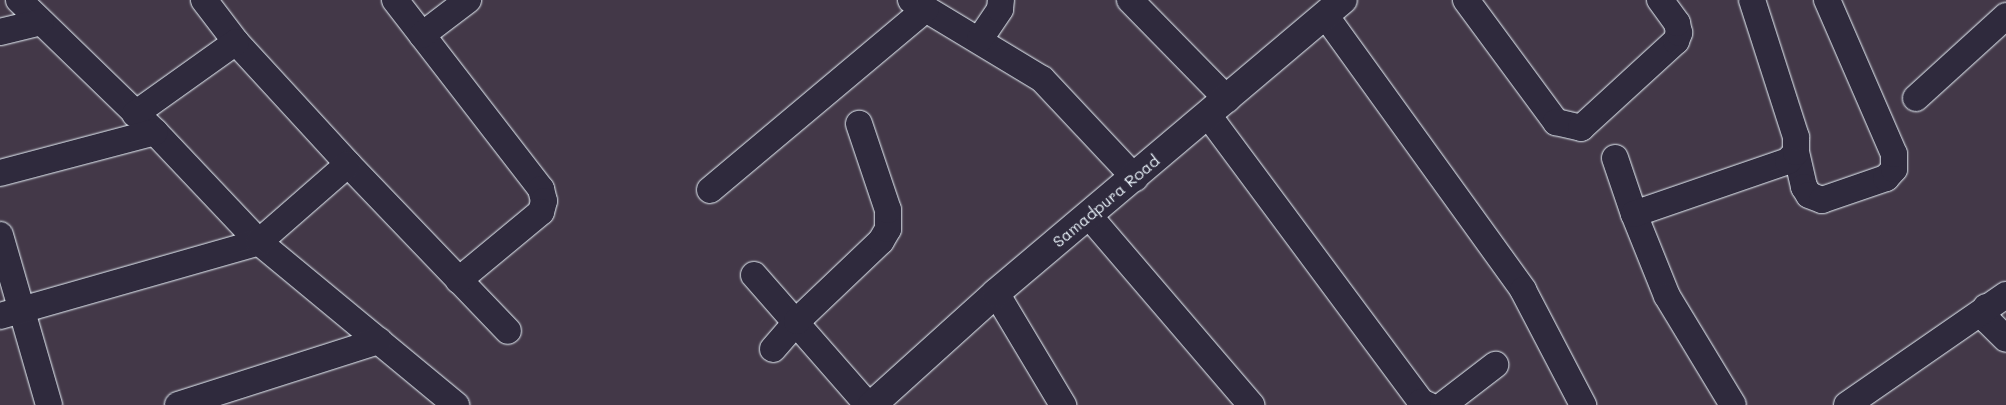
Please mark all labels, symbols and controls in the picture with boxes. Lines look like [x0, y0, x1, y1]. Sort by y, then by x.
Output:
street label: Samadpura Road [1049, 151, 1163, 251]

